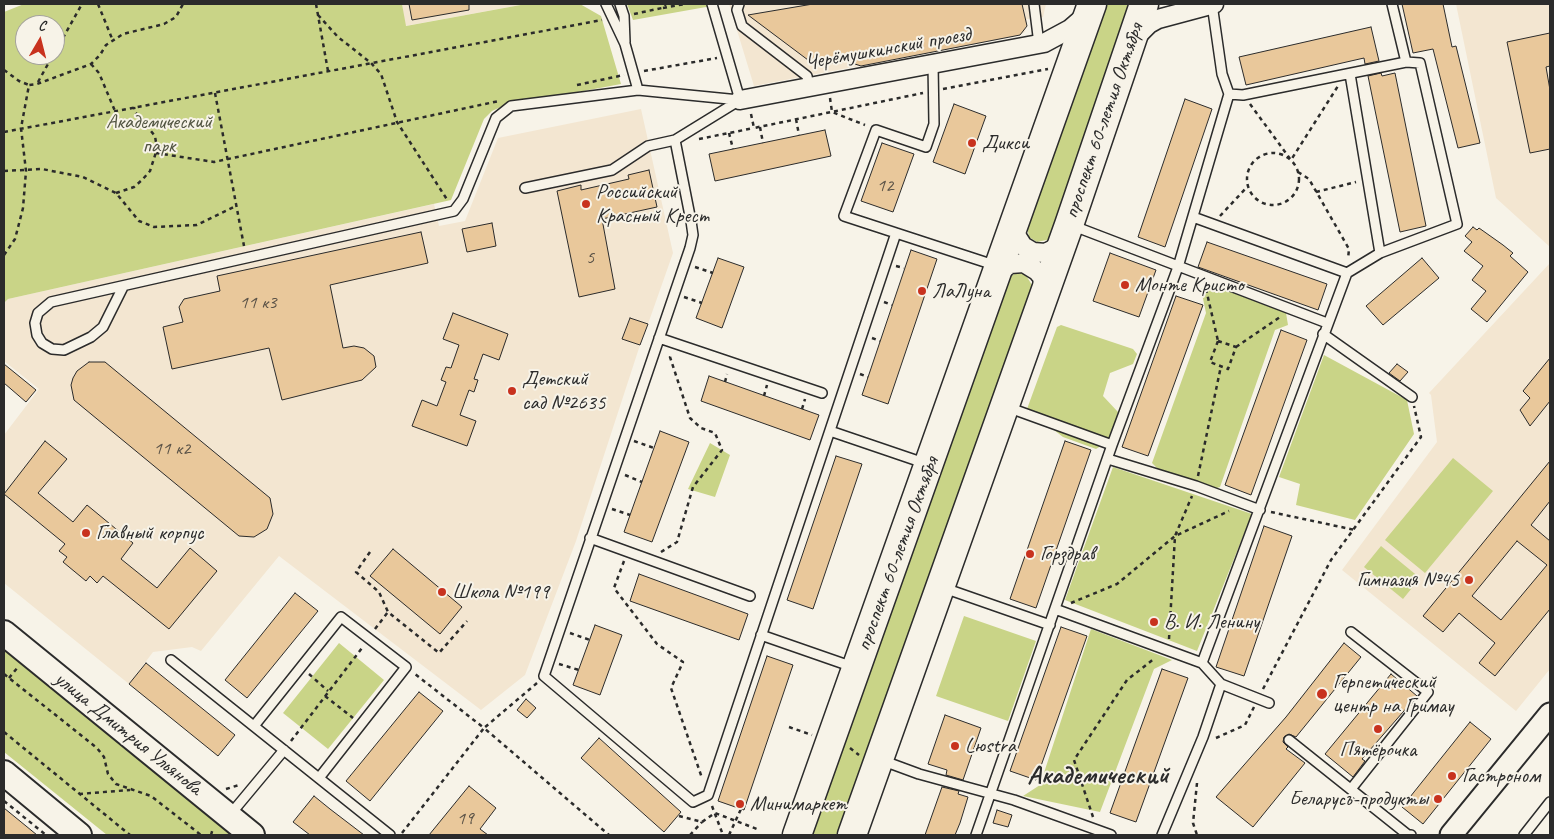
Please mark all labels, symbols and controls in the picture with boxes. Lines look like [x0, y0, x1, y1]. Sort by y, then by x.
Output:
north arrow [15, 15, 65, 65]
text: С [37, 17, 47, 35]
street label: проспект 60-летия Октября [1059, 20, 1149, 222]
street label: Черёмушкинский проезд [803, 22, 973, 76]
park label: Академический парк [106, 109, 212, 159]
place label: Дикси [982, 130, 1029, 156]
marker: Дикси [966, 137, 978, 149]
house number: 12 [876, 175, 894, 197]
place label: Российский Красный Крест [596, 179, 709, 229]
marker: Российский Красный Крест [580, 198, 592, 210]
house number: 5 [586, 247, 594, 269]
place label: Монте Кристо [1135, 272, 1244, 298]
place label: ЛаЛуна [932, 278, 990, 304]
marker: Монте Кристо [1119, 279, 1131, 291]
marker: ЛаЛуна [916, 285, 928, 297]
house number: 11 к3 [239, 292, 277, 314]
place label: Детский сад №2635 [522, 366, 605, 416]
marker: Детский сад №2635 [506, 385, 518, 397]
house number: 11 к2 [153, 438, 191, 460]
street label: проспект 60-летия Октября [851, 454, 945, 654]
place label: Главный корпус [96, 520, 203, 546]
marker: Главный корпус [80, 527, 92, 539]
place label: Горздрав [1040, 541, 1095, 567]
marker: Горздрав [1024, 548, 1036, 560]
place label: Гимназия №45 [1357, 567, 1459, 593]
marker: Гимназия №45 [1463, 574, 1475, 586]
place label: Школа №199 [452, 579, 549, 605]
marker: Школа №199 [436, 586, 448, 598]
place label: В. И. Ленину [1164, 609, 1259, 635]
marker: В. И. Ленину [1148, 616, 1160, 628]
street label: улица Дмитрия Ульянова [49, 667, 207, 801]
place label: Герпетический центр на Гримау [1333, 669, 1453, 719]
marker: Герпетический центр на Гримау [1315, 687, 1329, 701]
marker: Пятёрочка [1372, 723, 1384, 735]
place label: Lюstra [965, 733, 1016, 759]
place label: Пятёрочка [1340, 737, 1416, 763]
marker: Lюstra [949, 740, 961, 752]
district label: Академический [1027, 760, 1169, 792]
place label: Гастроном [1462, 763, 1540, 789]
marker: Гастроном [1446, 770, 1458, 782]
place label: Беларусъ-продукты [1289, 786, 1428, 812]
place label: Минимаркет [750, 791, 847, 817]
marker: Беларусъ-продукты [1432, 793, 1444, 805]
marker: Минимаркет [734, 798, 746, 810]
house number: 19 [456, 808, 474, 830]

